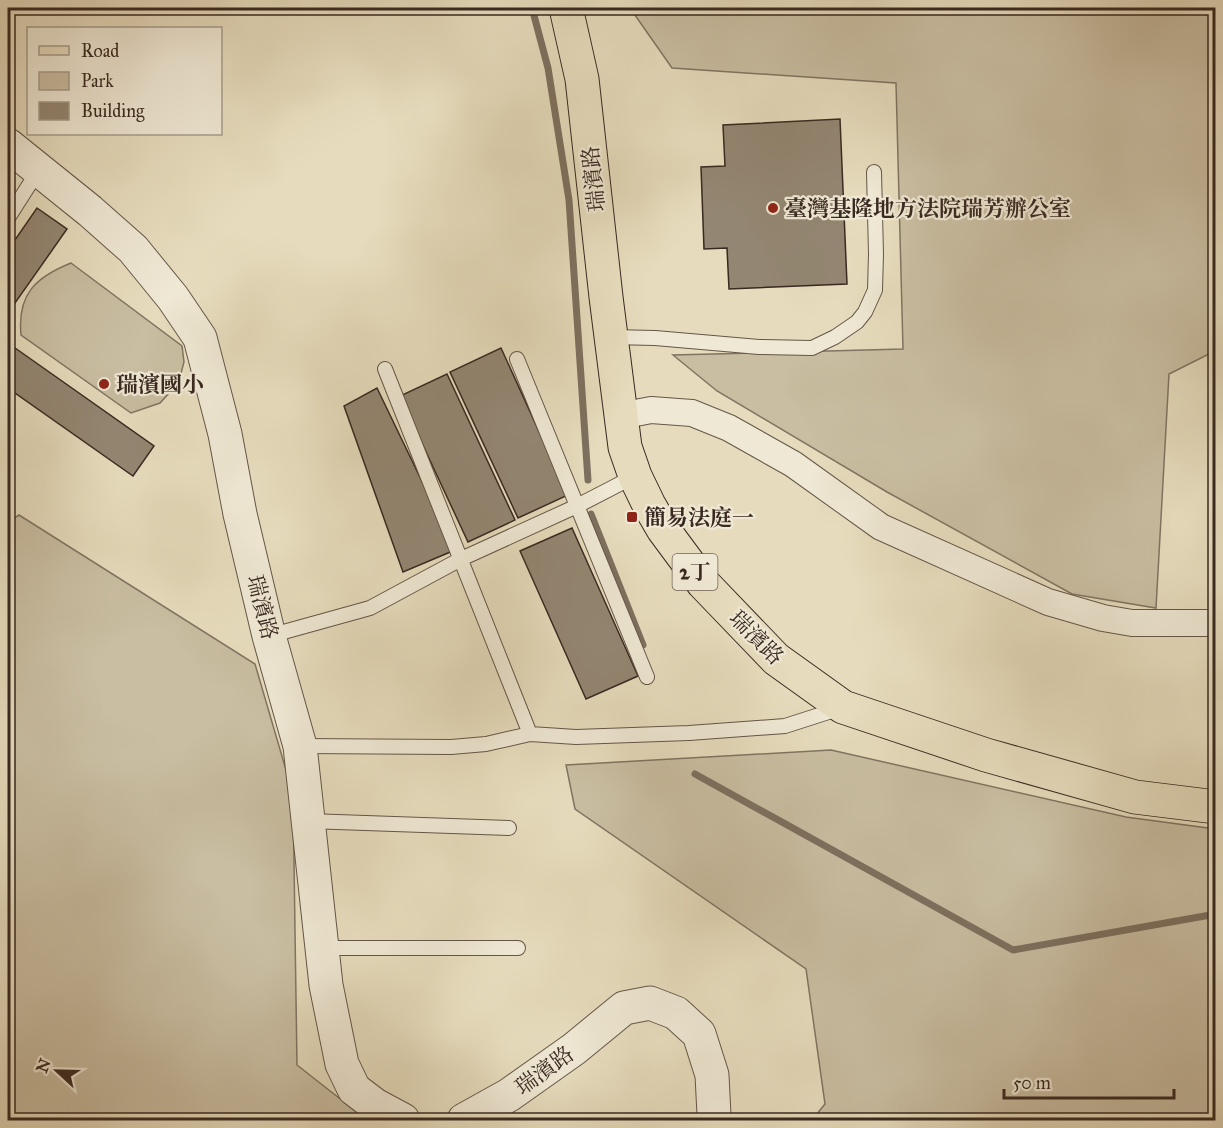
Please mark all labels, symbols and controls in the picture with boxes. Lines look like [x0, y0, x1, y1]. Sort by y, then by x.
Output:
legend [27, 27, 222, 135]
text: Road [81, 40, 119, 62]
text: Park [81, 70, 114, 92]
text: Building [81, 100, 145, 123]
street label: 瑞濱路 [577, 145, 610, 213]
place label: 臺灣基隆地方法院瑞芳辦公室 [785, 195, 1071, 222]
marker: 臺灣基隆地方法院瑞芳辦公室 [766, 201, 780, 215]
place label: 瑞濱國小 [116, 371, 204, 398]
marker: 瑞濱國小 [97, 377, 111, 391]
place label: 簡易法庭一 [644, 504, 754, 531]
marker: 簡易法庭一 [625, 510, 639, 524]
road number: 2丁 [672, 554, 718, 590]
street label: 瑞濱路 [241, 572, 284, 642]
street label: 瑞濱路 [724, 604, 790, 670]
street label: 瑞濱路 [510, 1040, 579, 1101]
north arrow [27, 1041, 87, 1101]
text: N [32, 1055, 55, 1075]
scale bar [1004, 1062, 1174, 1100]
text: 50 m [1013, 1072, 1051, 1094]

